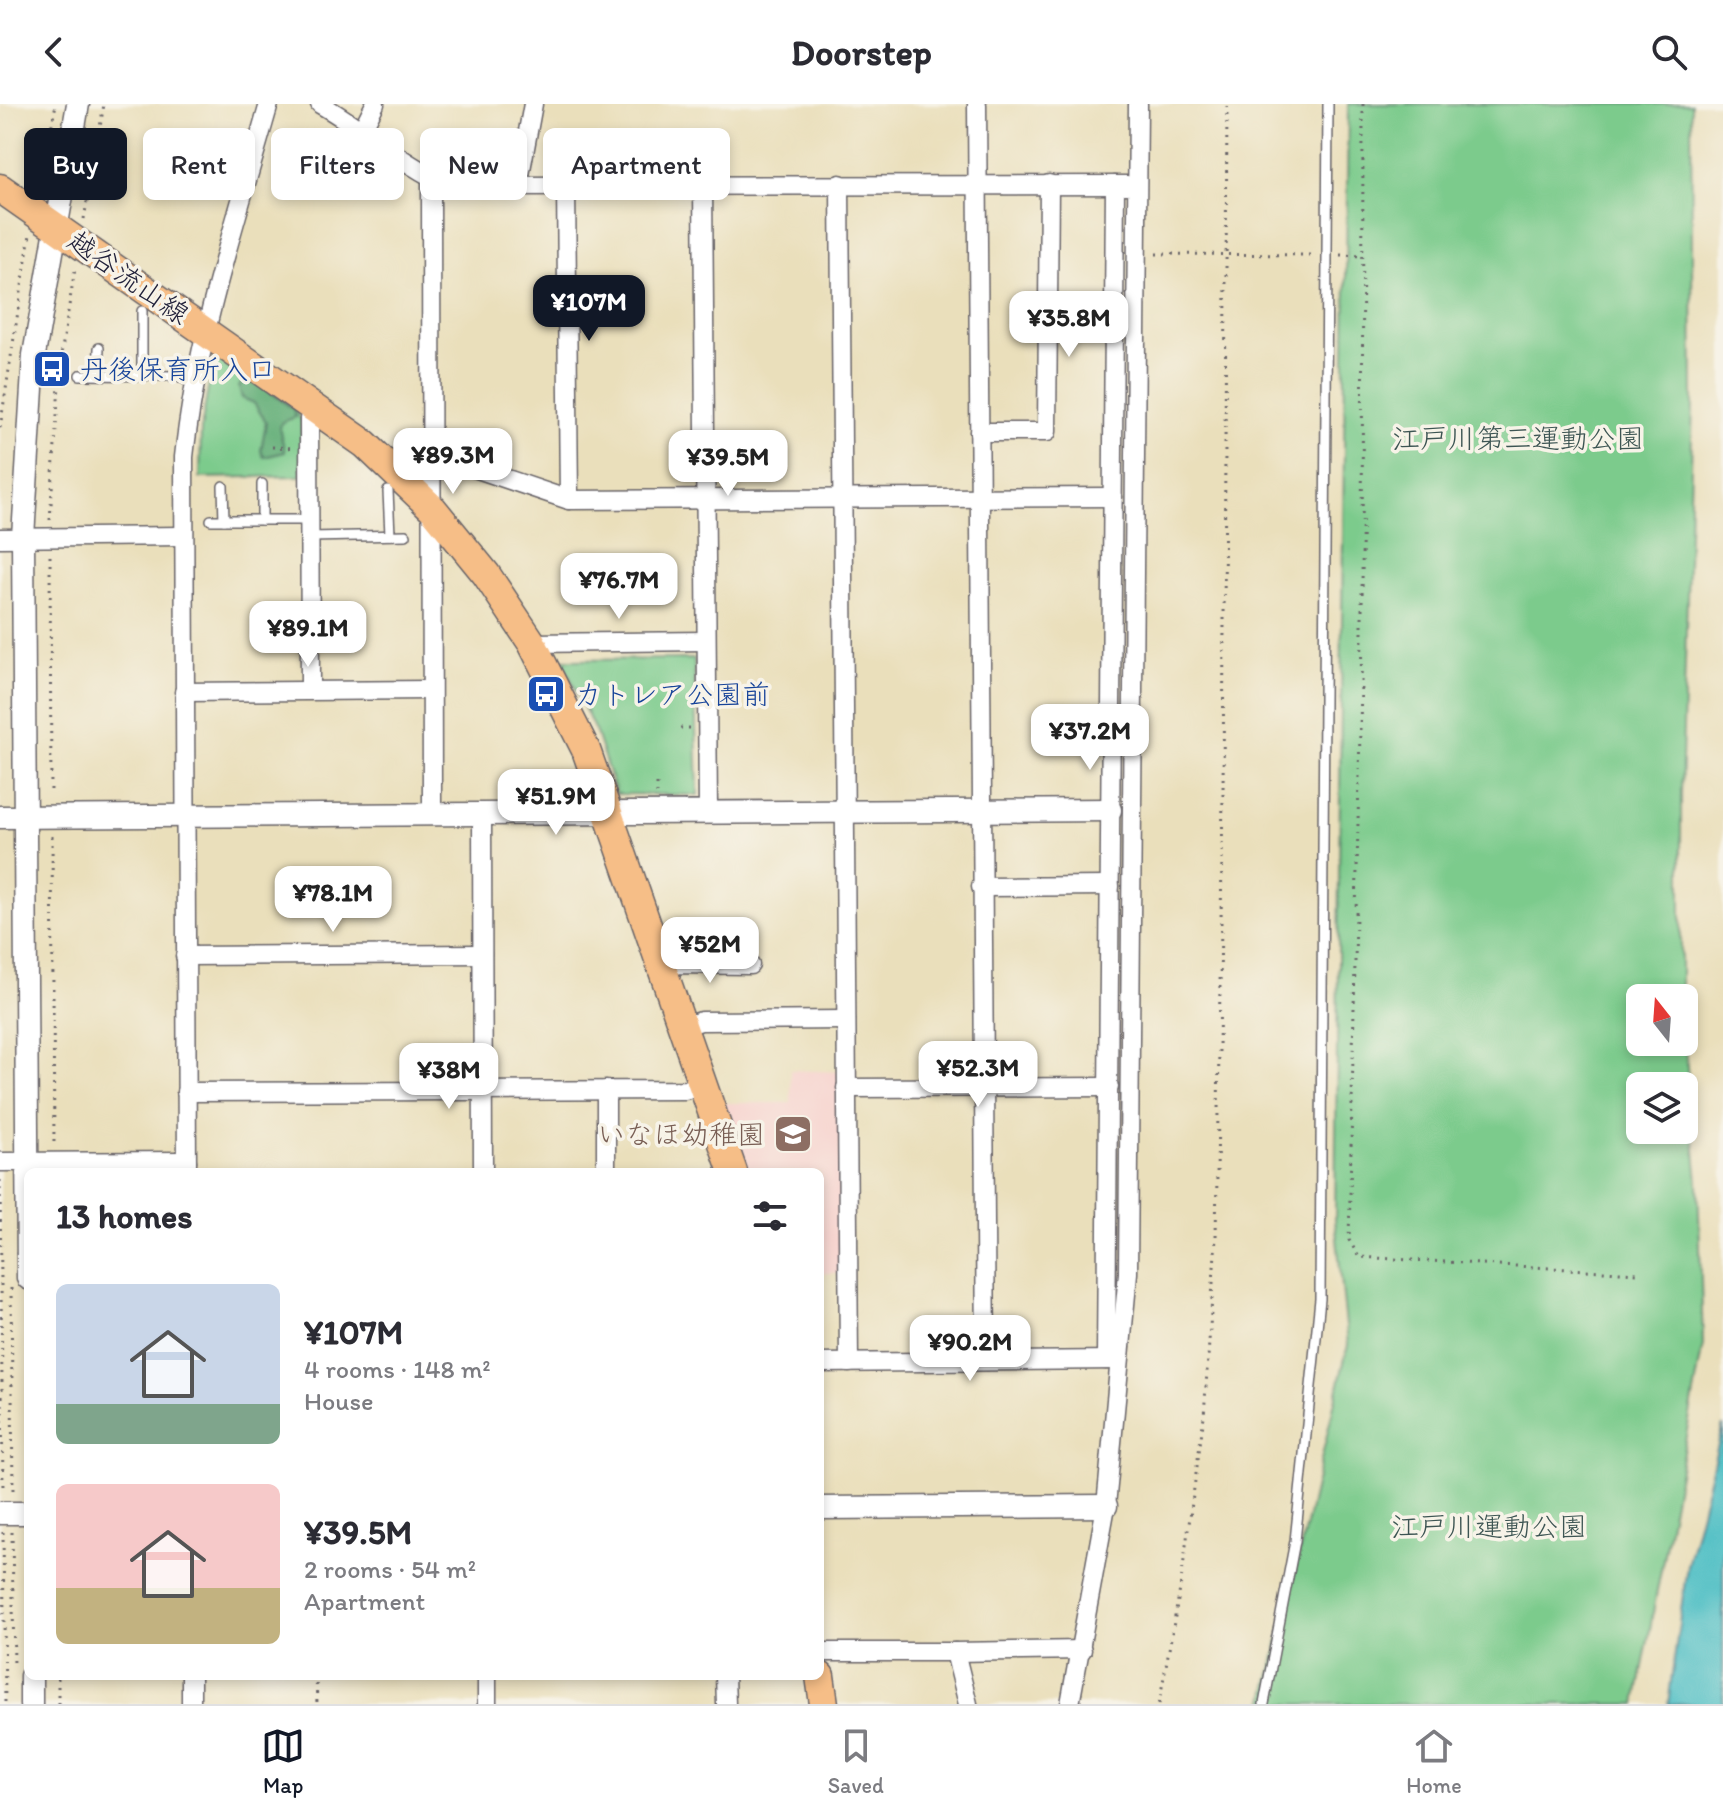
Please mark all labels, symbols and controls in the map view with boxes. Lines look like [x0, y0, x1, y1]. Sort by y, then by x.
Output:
icon: back [32, 30, 76, 74]
icon: search [1647, 30, 1691, 74]
text: Doorstep [791, 31, 932, 74]
chip: Buy [24, 128, 127, 200]
chip: Rent [143, 128, 255, 200]
chip: Filters [271, 128, 404, 200]
chip: New [420, 128, 527, 200]
chip: Apartment [543, 128, 730, 200]
street label: 越谷流山線 [62, 223, 196, 331]
pin: ¥107M [533, 275, 645, 343]
text: ¥107M [551, 285, 627, 317]
pin: ¥35.8M [1004, 291, 1134, 359]
text: ¥35.8M [1027, 301, 1111, 333]
bus stop icon: 丹後保育所入口 [31, 348, 73, 390]
place label: 丹後保育所入口 [80, 352, 276, 386]
park label: 江戸川第三運動公園 [1392, 421, 1644, 455]
pin: ¥89.3M [388, 428, 518, 496]
pin: ¥39.5M [663, 430, 793, 498]
text: ¥89.3M [411, 438, 495, 470]
text: ¥39.5M [687, 440, 769, 472]
pin: ¥76.7M [554, 553, 684, 621]
text: ¥76.7M [579, 563, 659, 595]
pin: ¥89.1M [243, 601, 373, 669]
text: ¥89.1M [267, 611, 349, 643]
bus stop icon: カトレア公園前 [525, 673, 567, 715]
place label: カトレア公園前 [574, 677, 770, 711]
pin: ¥37.2M [1025, 704, 1155, 772]
text: ¥37.2M [1049, 714, 1131, 746]
pin: ¥51.9M [491, 769, 621, 837]
text: ¥51.9M [516, 779, 596, 811]
pin: ¥78.1M [268, 866, 398, 934]
text: ¥78.1M [293, 876, 373, 908]
pin: ¥52M [663, 917, 757, 985]
text: ¥52M [679, 927, 741, 959]
north arrow [1626, 984, 1698, 1056]
map controls [1626, 984, 1698, 1144]
pin: ¥52.3M [913, 1041, 1043, 1109]
pin: ¥38M [402, 1043, 496, 1111]
text: ¥52.3M [937, 1051, 1019, 1083]
text: ¥38M [417, 1053, 481, 1085]
button: layers [1626, 1072, 1698, 1144]
school or university icon: いなほ幼稚園 [772, 1113, 814, 1155]
place label: いなほ幼稚園 [597, 1117, 765, 1151]
icon: filters [748, 1194, 792, 1238]
text: 13 homes [56, 1196, 192, 1237]
text: ¥107M [304, 1312, 403, 1353]
pin: ¥90.2M [905, 1315, 1035, 1383]
icon: home [120, 1316, 216, 1412]
text: ¥90.2M [928, 1325, 1012, 1357]
text: 4 rooms · 148 m² [304, 1353, 491, 1385]
text: House [304, 1385, 374, 1417]
park label: 江戸川運動公園 [1391, 1509, 1587, 1543]
text: ¥39.5M [304, 1512, 412, 1553]
icon: home [120, 1516, 216, 1612]
text: 2 rooms · 54 m² [304, 1553, 476, 1585]
text: Apartment [304, 1585, 425, 1617]
tab: Map [261, 1724, 305, 1799]
tab: Saved [828, 1724, 884, 1799]
tab: Home [1406, 1724, 1462, 1799]

